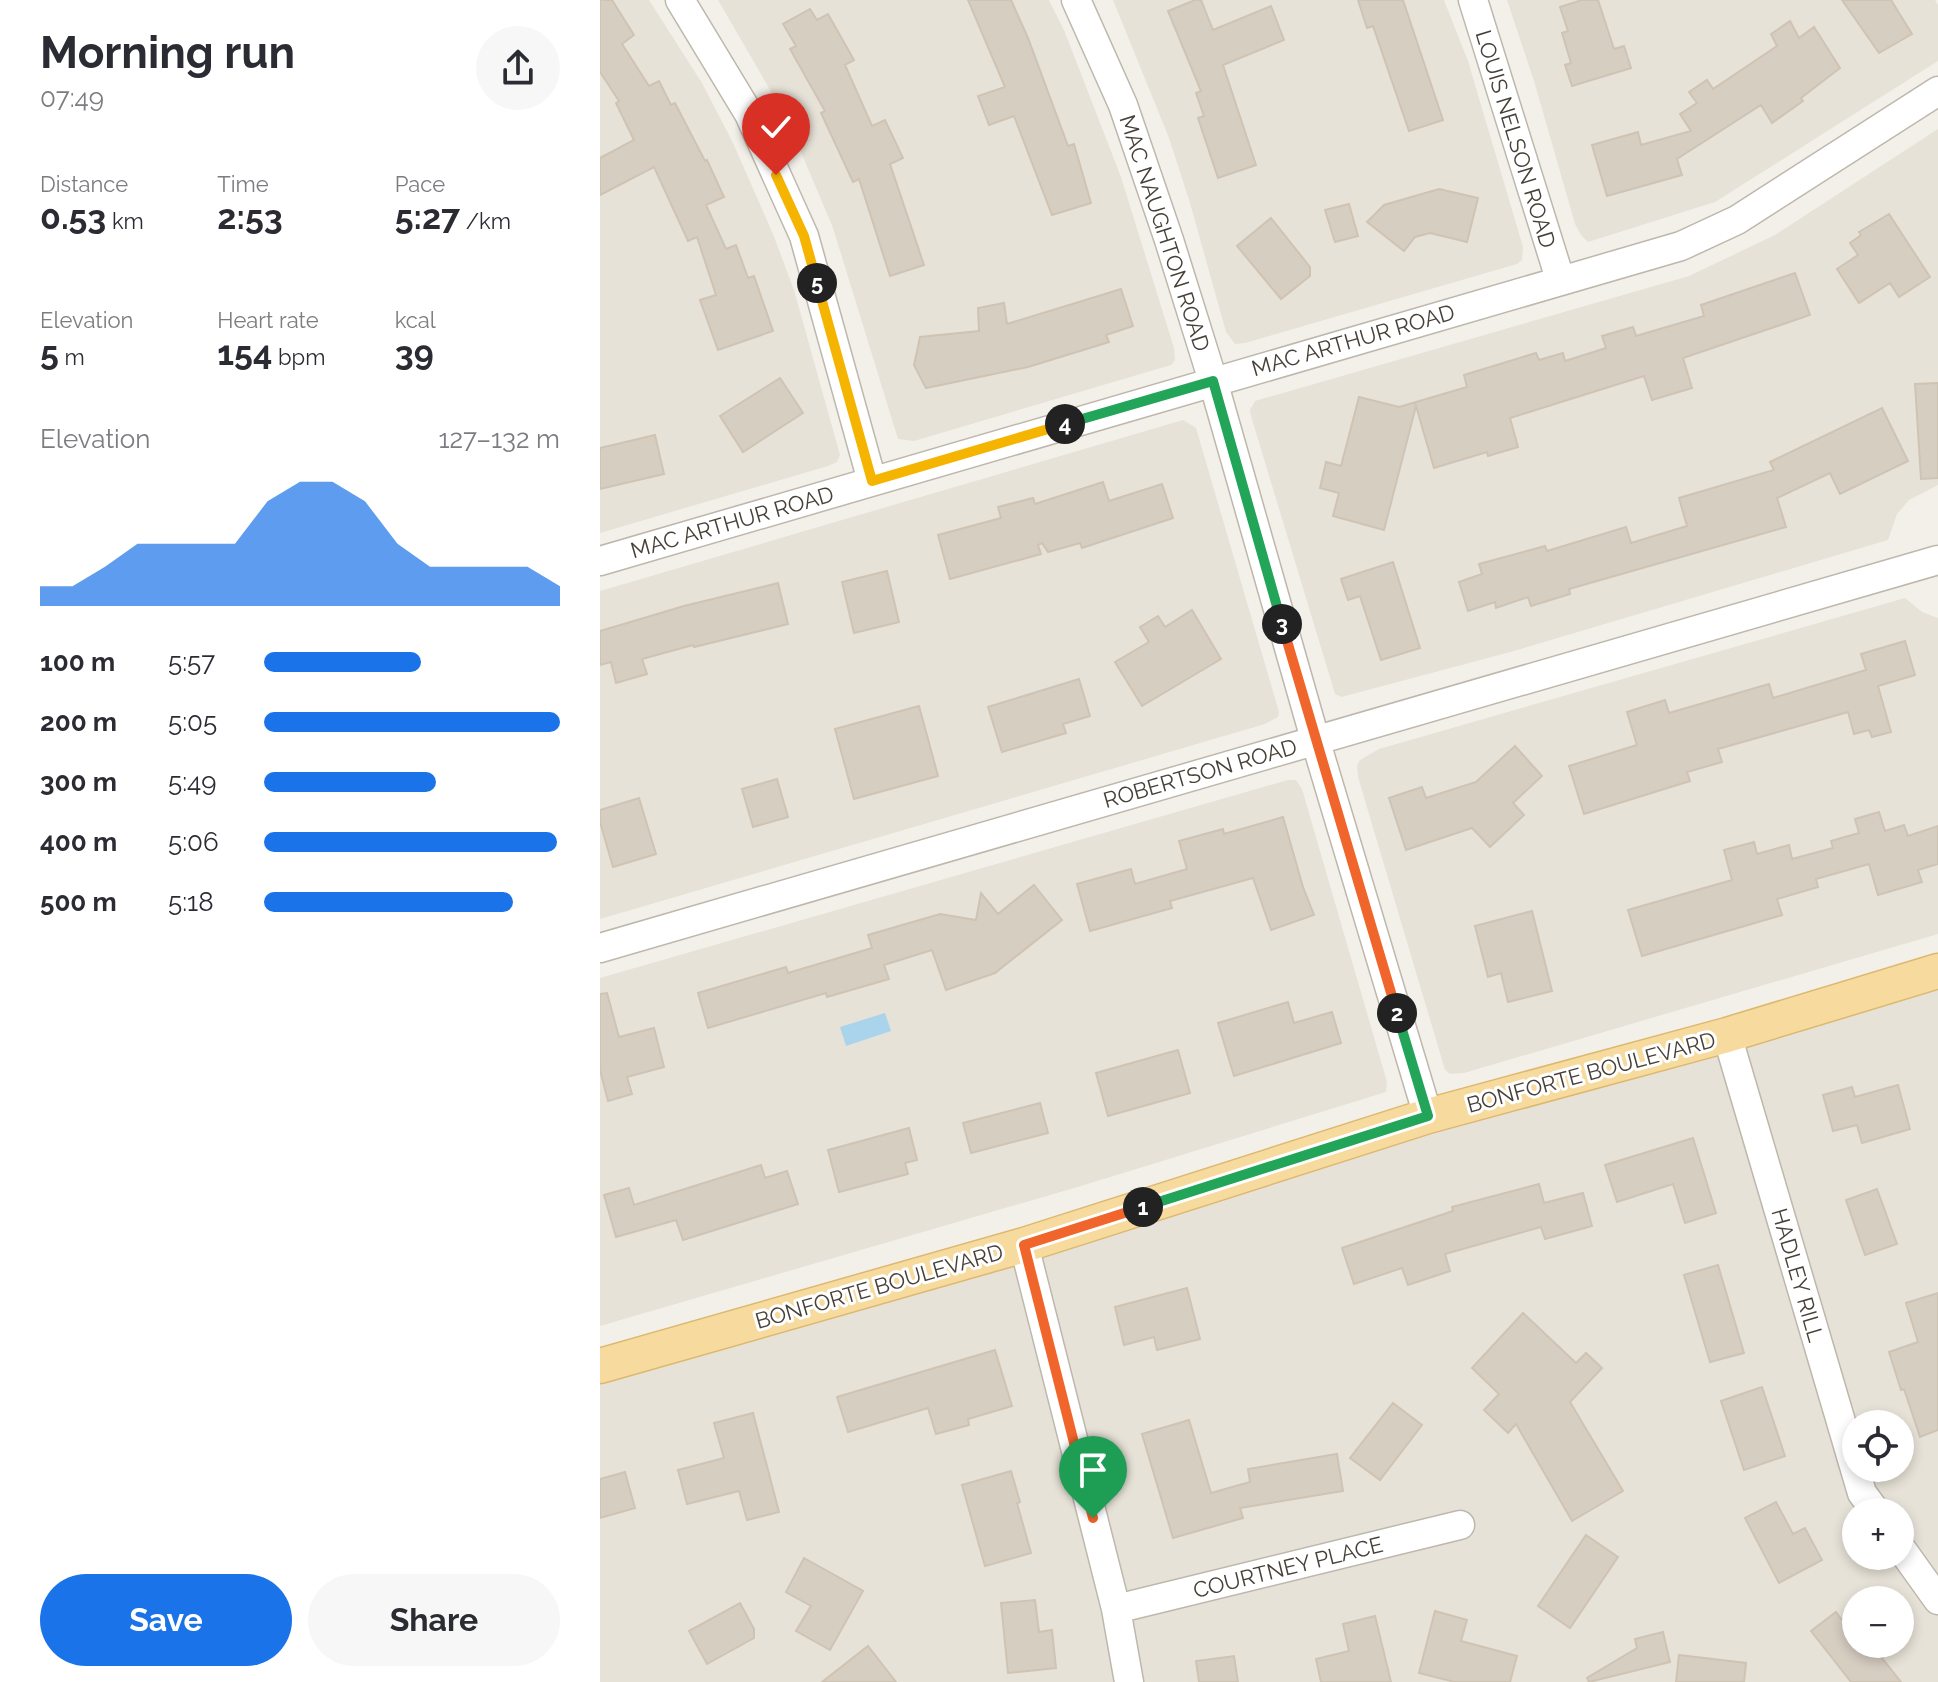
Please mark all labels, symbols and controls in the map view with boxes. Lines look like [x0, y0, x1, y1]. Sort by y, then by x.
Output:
button: share [476, 26, 560, 110]
text: Morning run [40, 27, 295, 78]
street label: LOUIS NELSON ROAD [1470, 27, 1562, 251]
text: 07:49 [40, 83, 104, 113]
pin [742, 93, 810, 175]
icon: check [754, 105, 798, 149]
street label: MAC NAUGHTON ROAD [1114, 112, 1216, 354]
text: Distance [40, 171, 128, 197]
text: Time [217, 171, 269, 197]
text: Pace [395, 171, 445, 197]
text: 0.53 [40, 197, 106, 237]
text: 2:53 [217, 197, 283, 237]
text: 5:27 [395, 197, 460, 237]
text: km [106, 208, 144, 234]
text: /km [460, 208, 511, 234]
pin: 5 [797, 263, 837, 303]
text: 5 [811, 270, 823, 296]
street label: MAC ARTHUR ROAD [1249, 299, 1457, 381]
text: Elevation [40, 307, 133, 333]
text: Heart rate [217, 307, 319, 333]
text: kcal [395, 307, 436, 333]
text: 5 [40, 333, 59, 373]
text: 154 [217, 333, 272, 373]
text: 39 [395, 333, 434, 373]
text: m [59, 344, 85, 370]
text: bpm [272, 344, 325, 370]
pin: 4 [1045, 404, 1085, 444]
text: 4 [1059, 411, 1071, 437]
text: Elevation [40, 424, 150, 454]
text: 127–132 m [438, 424, 560, 454]
street label: MAC ARTHUR ROAD [628, 481, 836, 563]
pin: 3 [1262, 604, 1302, 644]
text: 3 [1276, 611, 1288, 637]
text: 100 m [40, 647, 115, 677]
text: 5:57 [168, 647, 215, 677]
text: 200 m [40, 707, 117, 737]
text: 5:05 [168, 707, 217, 737]
street label: ROBERTSON ROAD [1100, 733, 1300, 813]
text: 300 m [40, 767, 117, 797]
text: 5:49 [168, 767, 217, 797]
text: 400 m [40, 827, 117, 857]
text: 5:06 [168, 827, 219, 857]
text: 500 m [40, 887, 117, 917]
text: 5:18 [168, 887, 214, 917]
pin: 2 [1377, 993, 1417, 1033]
text: 2 [1391, 1000, 1403, 1026]
street label: BONFORTE BOULEVARD [1464, 1026, 1718, 1118]
pin: 1 [1123, 1187, 1163, 1227]
text: 1 [1138, 1194, 1148, 1220]
street label: HADLEY RILL [1767, 1205, 1830, 1345]
street label: BONFORTE BOULEVARD [752, 1238, 1006, 1334]
map controls [1842, 1410, 1914, 1658]
button: locate [1842, 1410, 1914, 1482]
pin [1059, 1436, 1127, 1518]
icon: arrive [1071, 1448, 1115, 1492]
button: + [1842, 1498, 1914, 1570]
street label: COURTNEY PLACE [1190, 1531, 1386, 1603]
button: Save [40, 1574, 292, 1666]
button: Share [308, 1574, 560, 1666]
button: − [1842, 1586, 1914, 1658]

